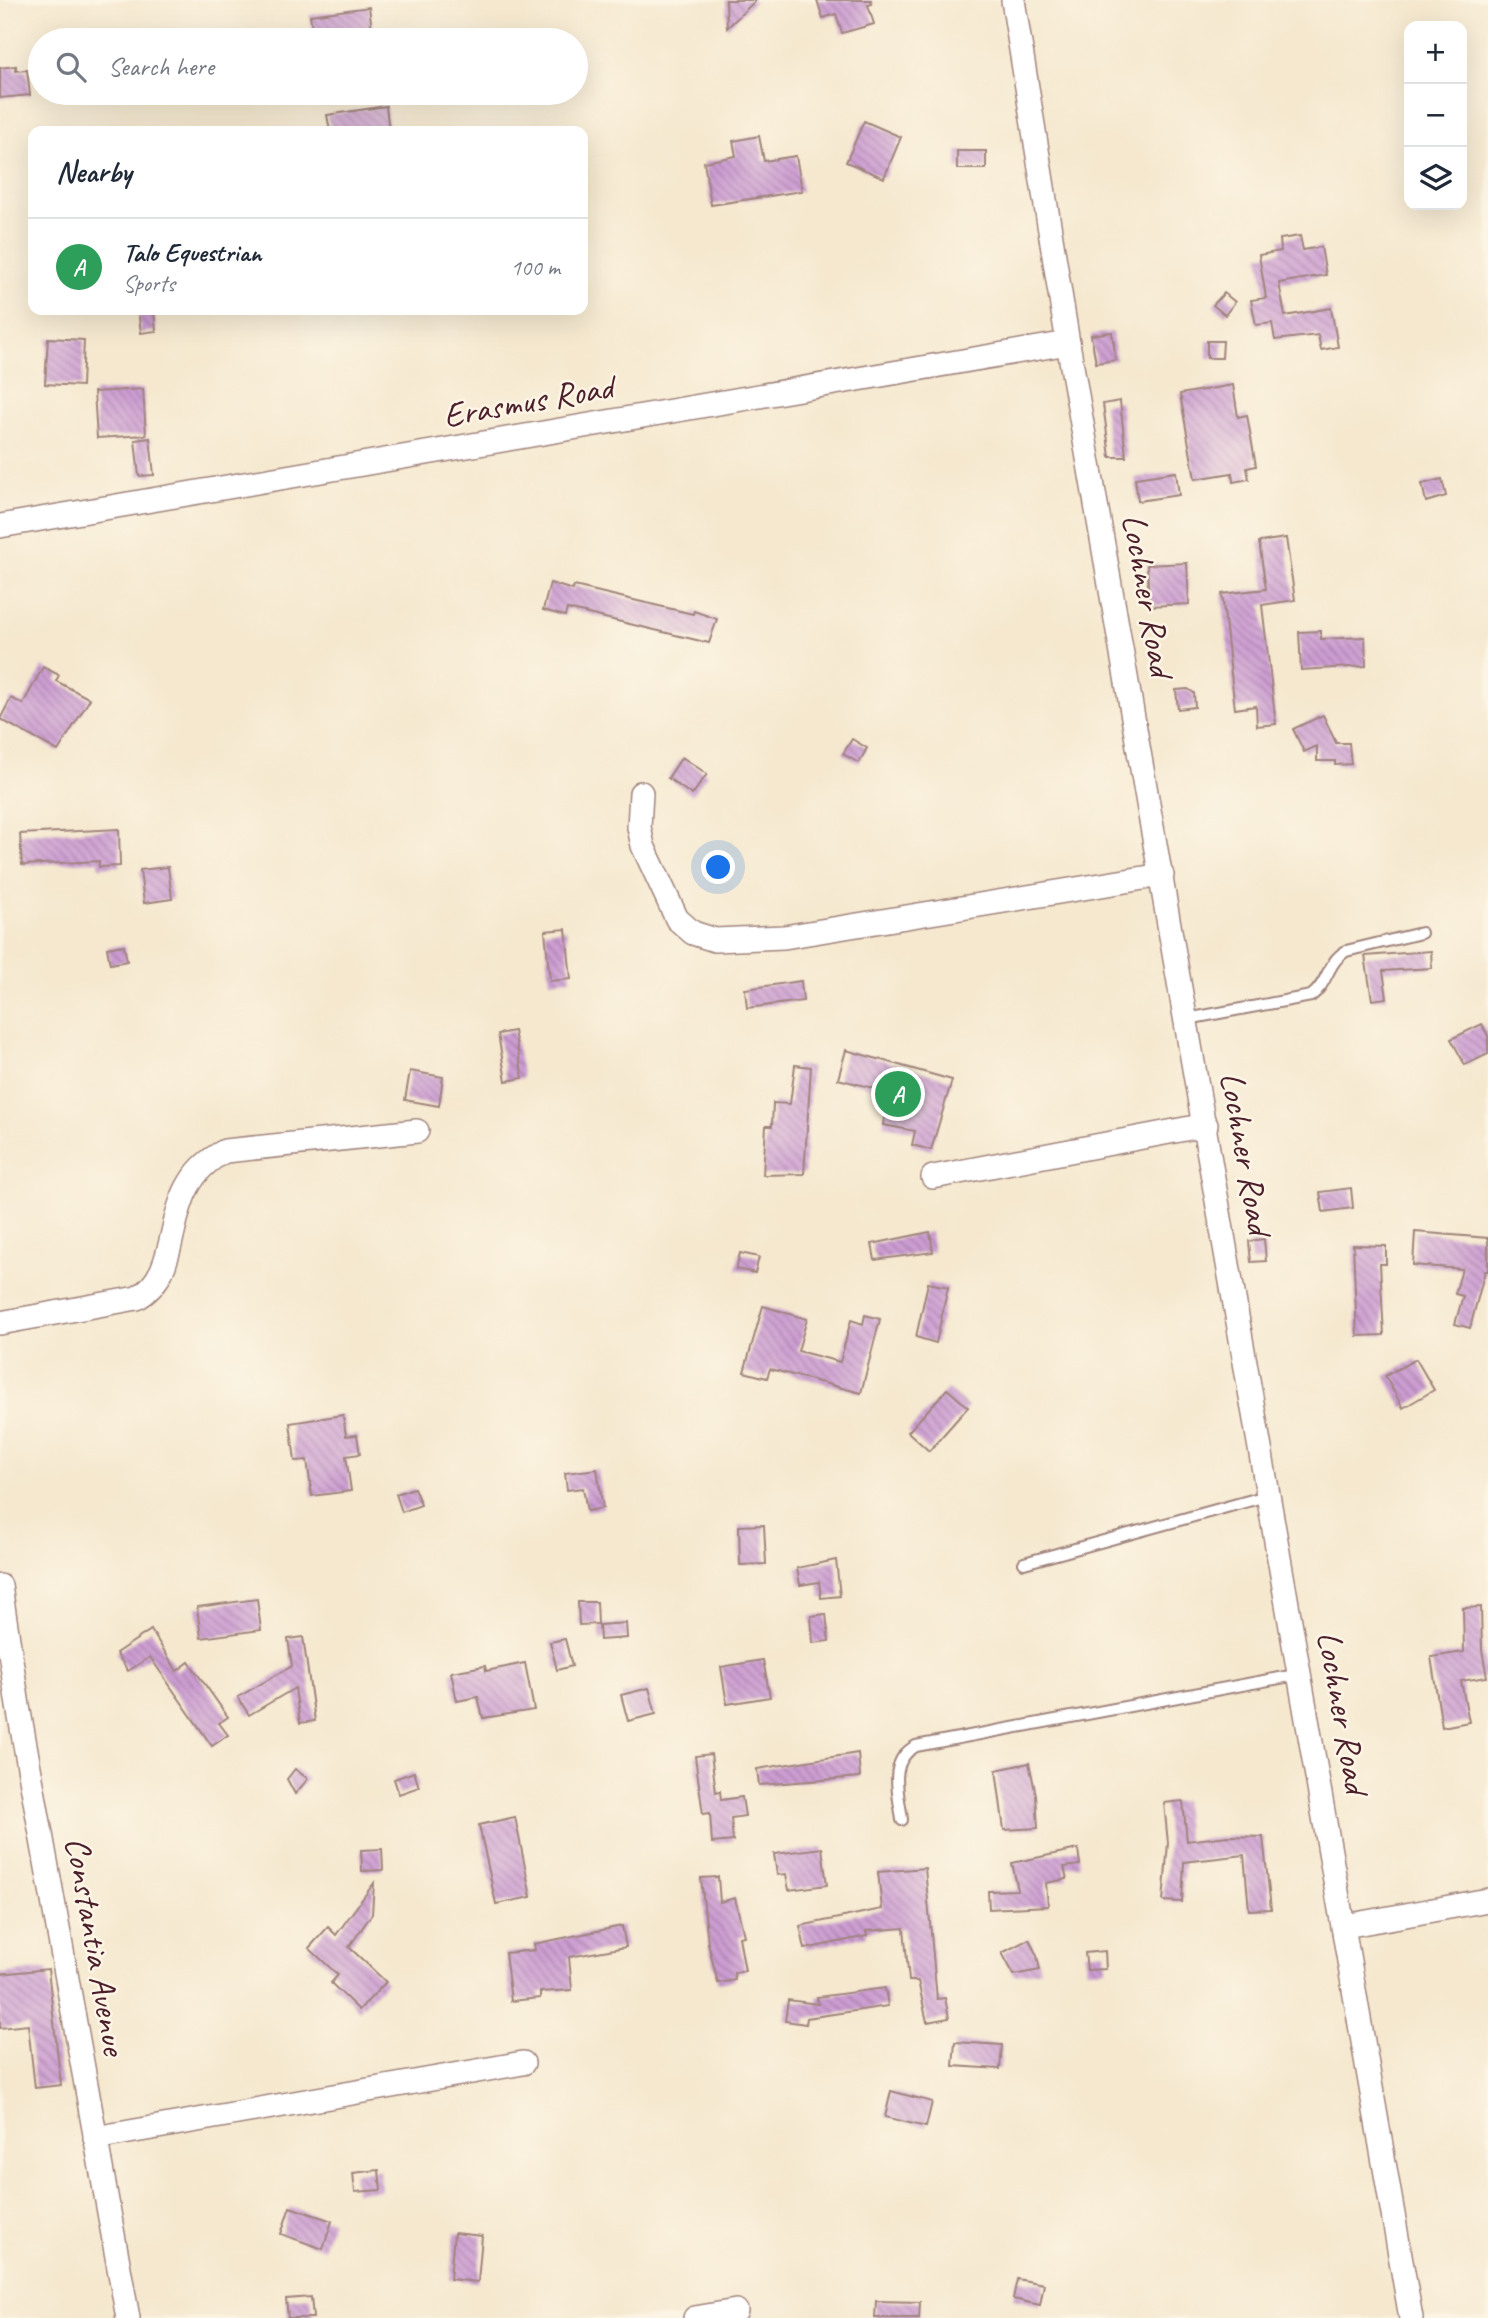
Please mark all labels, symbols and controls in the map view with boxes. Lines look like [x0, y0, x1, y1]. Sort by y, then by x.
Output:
map controls [1404, 21, 1467, 210]
button: + [1404, 21, 1467, 84]
search box [28, 28, 588, 105]
icon: search [52, 48, 90, 86]
text: Search here [108, 50, 214, 83]
button: − [1404, 84, 1467, 147]
button: layers [1404, 147, 1467, 210]
text: Nearby [56, 153, 132, 191]
text: Talo Equestrian [123, 236, 261, 269]
text: A [73, 253, 85, 282]
text: 100 m [511, 253, 560, 282]
text: Sports [123, 269, 175, 298]
street label: Erasmus Road [440, 363, 621, 438]
street label: Lochner Road [1112, 511, 1185, 685]
your location [701, 850, 735, 884]
pin: A [875, 1068, 921, 1120]
street label: Lochner Road [1210, 1069, 1283, 1243]
street label: Lochner Road [1307, 1628, 1380, 1802]
street label: Constantia Avenue [55, 1834, 138, 2061]

